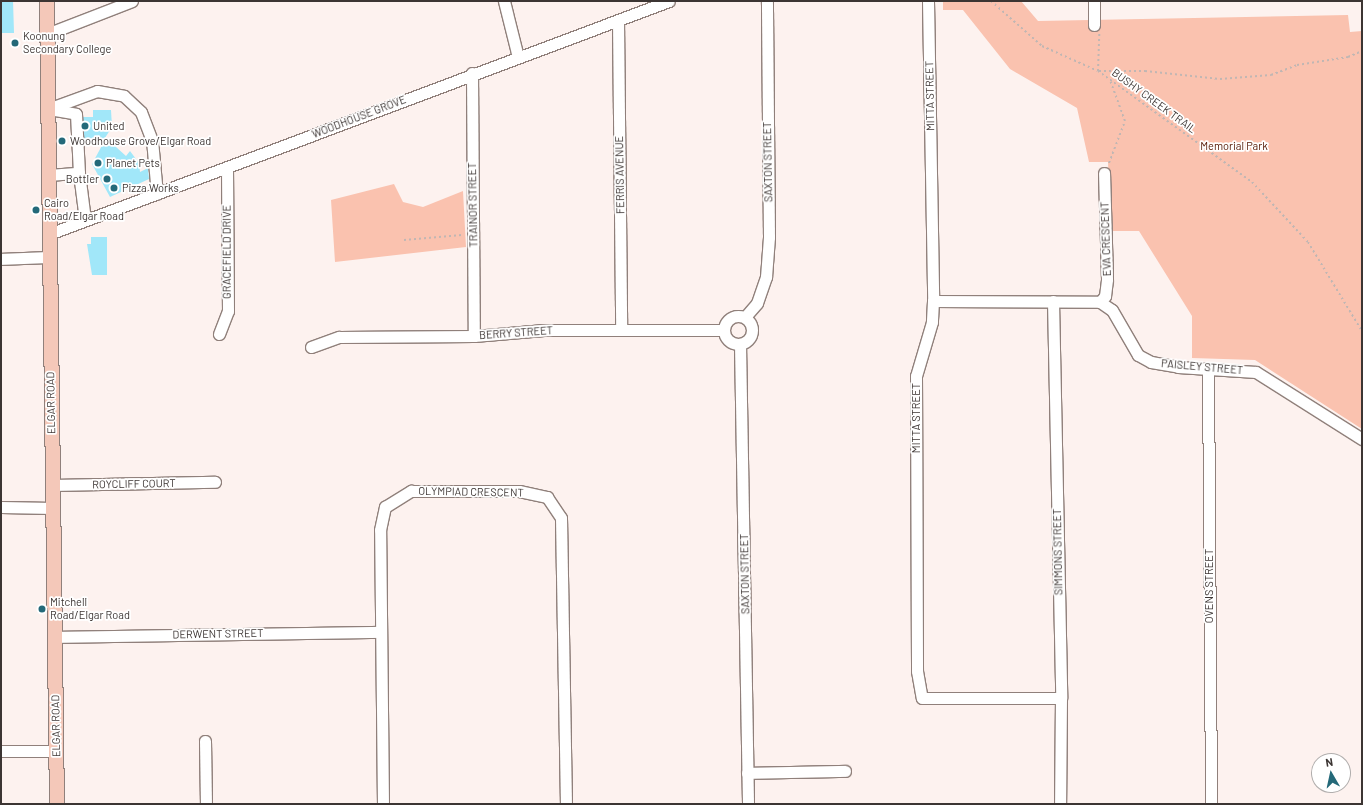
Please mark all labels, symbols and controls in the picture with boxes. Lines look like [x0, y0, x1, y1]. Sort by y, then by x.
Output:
place label: Koonung Secondary College [23, 30, 111, 56]
marker: Koonung Secondary College [10, 38, 20, 48]
street label: MITTA STREET [923, 61, 937, 131]
street label: BUSHY CREEK TRAIL [1109, 66, 1199, 136]
street label: WOODHOUSE GROVE [310, 93, 408, 141]
place label: United [93, 119, 125, 133]
marker: United [80, 121, 90, 131]
street label: SAXTON STREET [761, 122, 775, 202]
place label: Woodhouse Grove/Elgar Road [70, 134, 211, 148]
marker: Woodhouse Grove/Elgar Road [57, 136, 67, 146]
street label: FERRIS AVENUE [613, 136, 627, 214]
park label: Memorial Park [1200, 139, 1268, 153]
place label: Planet Pets [106, 156, 160, 170]
marker: Planet Pets [93, 158, 103, 168]
street label: TRAINOR STREET [466, 162, 480, 248]
place label: Bottler [66, 172, 99, 186]
marker: Bottler [102, 174, 112, 184]
place label: Pizza Works [122, 181, 179, 195]
marker: Pizza Works [109, 183, 119, 193]
place label: Cairo Road/Elgar Road [44, 197, 124, 223]
street label: EVA CRESCENT [1098, 201, 1114, 277]
marker: Cairo Road/Elgar Road [31, 205, 41, 215]
street label: GRACEFIELD DRIVE [220, 205, 234, 299]
street label: BERRY STREET [479, 324, 553, 342]
street label: PAISLEY STREET [1160, 357, 1244, 377]
street label: ELGAR ROAD [44, 372, 58, 434]
street label: MITTA STREET [909, 383, 923, 453]
street label: ROYCLIFF COURT [92, 477, 176, 491]
street label: OLYMPIAD CRESCENT [418, 484, 524, 500]
street label: SIMMONS STREET [1051, 509, 1065, 595]
street label: SAXTON STREET [738, 534, 752, 614]
street label: OVENS STREET [1202, 549, 1216, 623]
place label: Mitchell Road/Elgar Road [50, 596, 130, 622]
marker: Mitchell Road/Elgar Road [37, 604, 47, 614]
street label: DERWENT STREET [172, 627, 264, 641]
street label: ELGAR ROAD [49, 695, 63, 757]
north arrow [1311, 753, 1351, 793]
text: N [1325, 755, 1334, 769]

